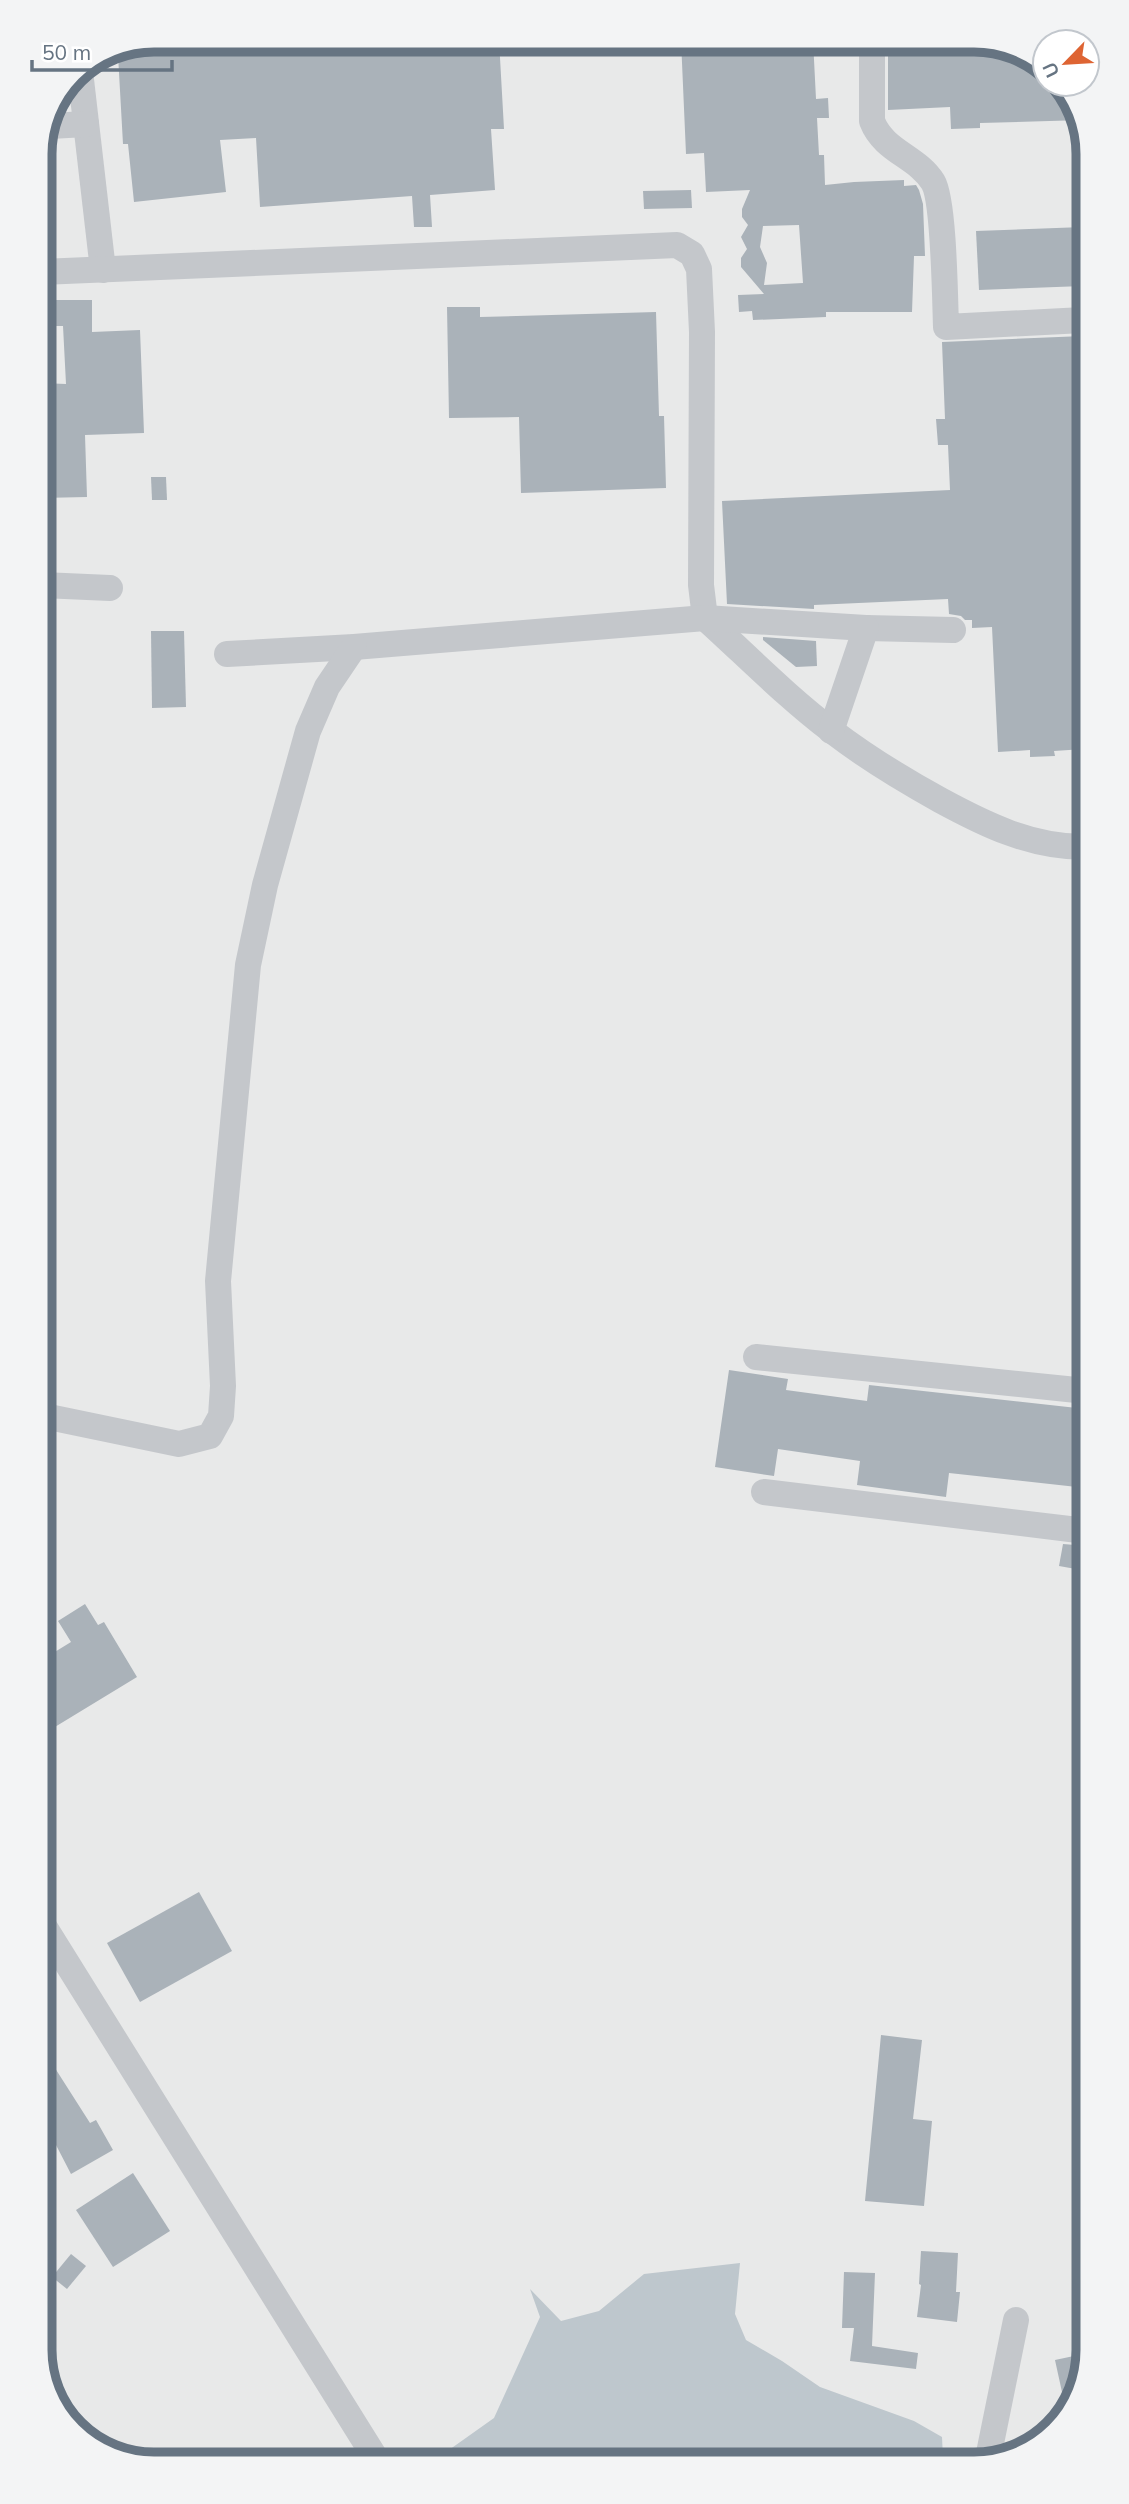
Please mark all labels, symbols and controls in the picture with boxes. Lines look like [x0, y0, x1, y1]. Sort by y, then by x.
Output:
scale bar [32, 28, 172, 72]
north arrow [1031, 28, 1101, 98]
text: 50 m [42, 39, 91, 65]
text: U [1037, 59, 1064, 82]

